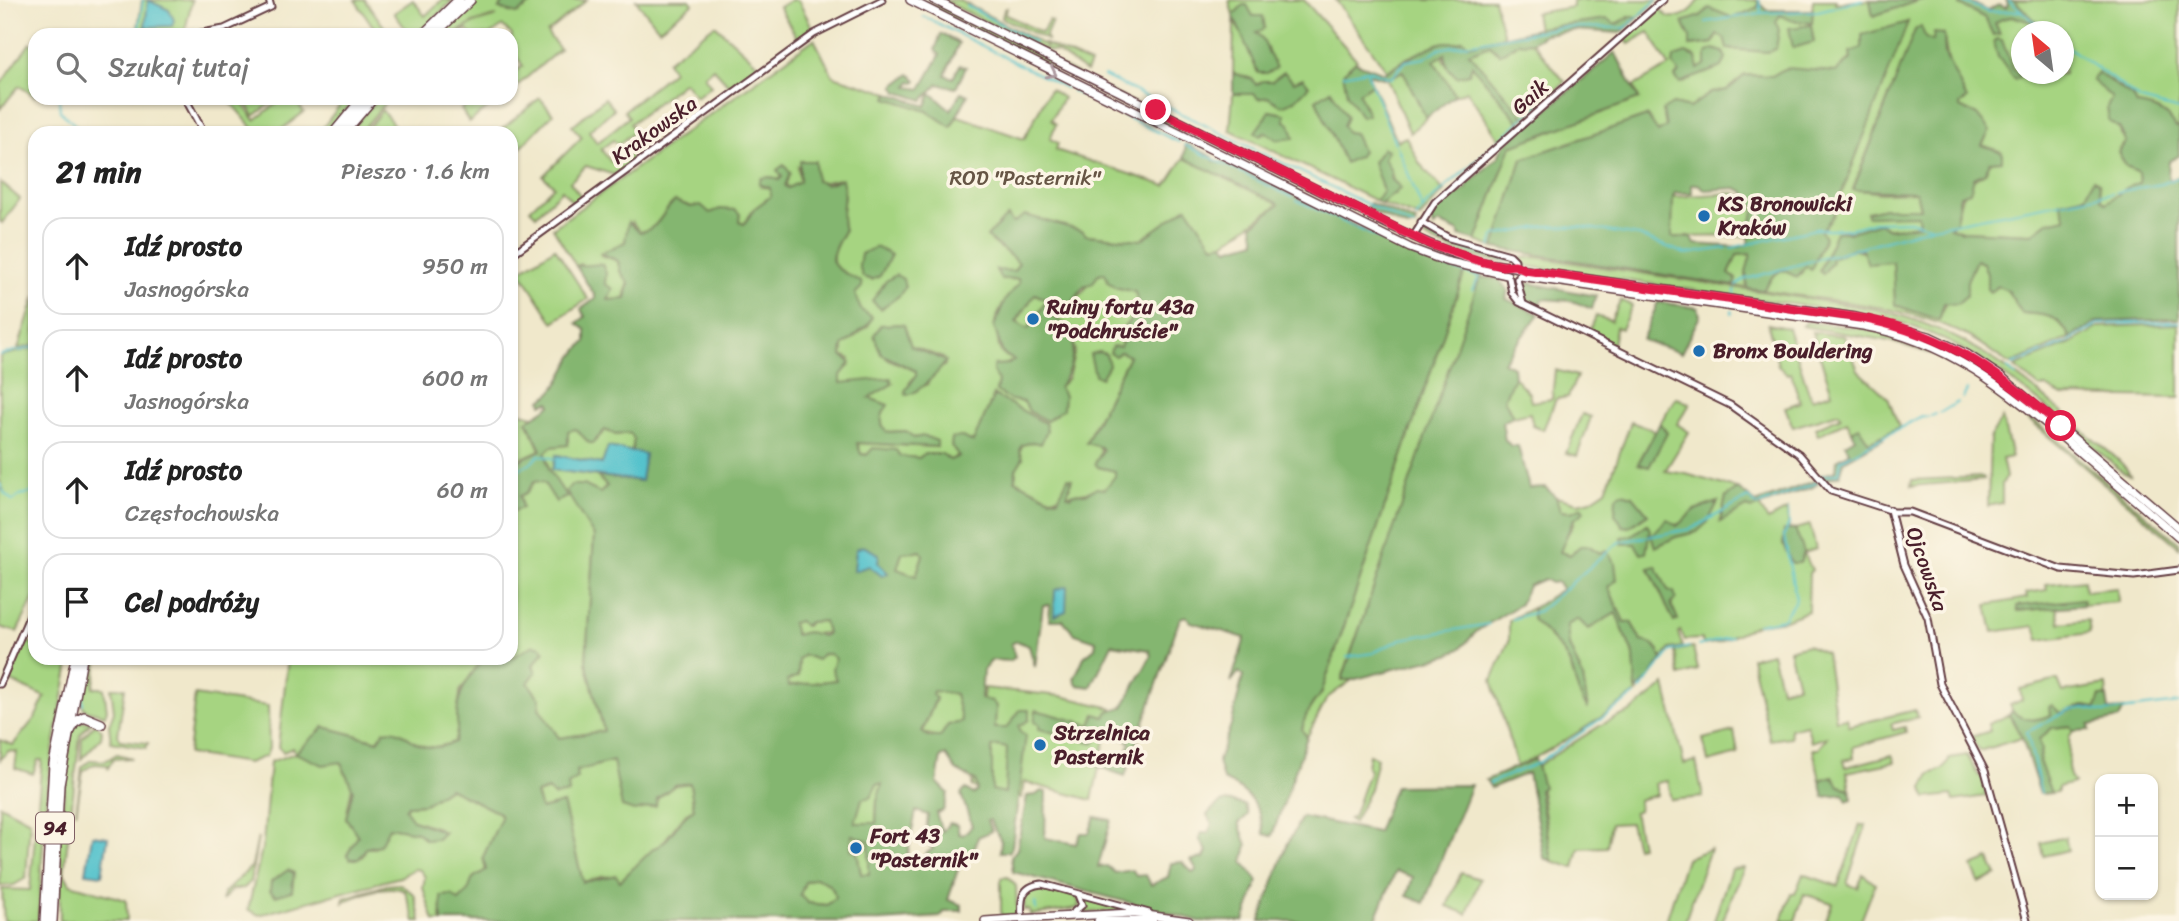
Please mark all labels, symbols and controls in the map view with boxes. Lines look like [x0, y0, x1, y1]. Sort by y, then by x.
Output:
north arrow [2011, 21, 2074, 84]
search box [28, 28, 518, 105]
text: Szukaj tutaj [108, 44, 249, 90]
icon: search [52, 48, 90, 86]
one-way arrow [1045, 64, 1058, 78]
street label: Gaik [1502, 69, 1558, 125]
street label: Krakowska [603, 85, 706, 175]
route end [1140, 94, 1171, 125]
text: 21 min [56, 145, 141, 199]
text: Pieszo · 1.6 km [341, 151, 490, 192]
park label: ROD "Pasternik" [950, 159, 1102, 197]
place label: KS Bronowicki Kraków [1717, 185, 1853, 247]
marker: KS Bronowicki Kraków [1696, 208, 1712, 224]
text: Idź prosto [125, 223, 242, 269]
text: 950 m [422, 246, 488, 287]
icon: ahead [58, 247, 96, 285]
text: Jasnogórska [125, 269, 249, 310]
place label: Ruiny fortu 43a "Podchruście" [1046, 288, 1195, 350]
marker: Ruiny fortu 43a "Podchruście" [1025, 311, 1041, 327]
place label: Bronx Bouldering [1713, 332, 1873, 370]
text: Idź prosto [125, 335, 242, 381]
marker: Bronx Bouldering [1691, 343, 1707, 359]
text: 600 m [422, 358, 488, 399]
icon: ahead [58, 359, 96, 397]
text: Jasnogórska [125, 381, 249, 422]
route start [2045, 410, 2076, 441]
text: Idź prosto [125, 447, 242, 493]
text: 60 m [437, 470, 488, 511]
icon: ahead [58, 471, 96, 509]
text: Częstochowska [125, 493, 279, 534]
street label: Ojcowska [1895, 521, 1959, 617]
text: Cel podróży [125, 579, 259, 625]
icon: arrive [58, 583, 96, 621]
place label: Strzelnica Pasternik [1053, 714, 1150, 776]
marker: Strzelnica Pasternik [1032, 737, 1048, 753]
map controls [2095, 774, 2158, 900]
button: + [2095, 774, 2158, 837]
road number: 94 [36, 813, 74, 844]
place label: Fort 43 "Pasternik" [869, 817, 979, 879]
button: − [2095, 837, 2158, 900]
marker: Fort 43 "Pasternik" [848, 840, 864, 856]

